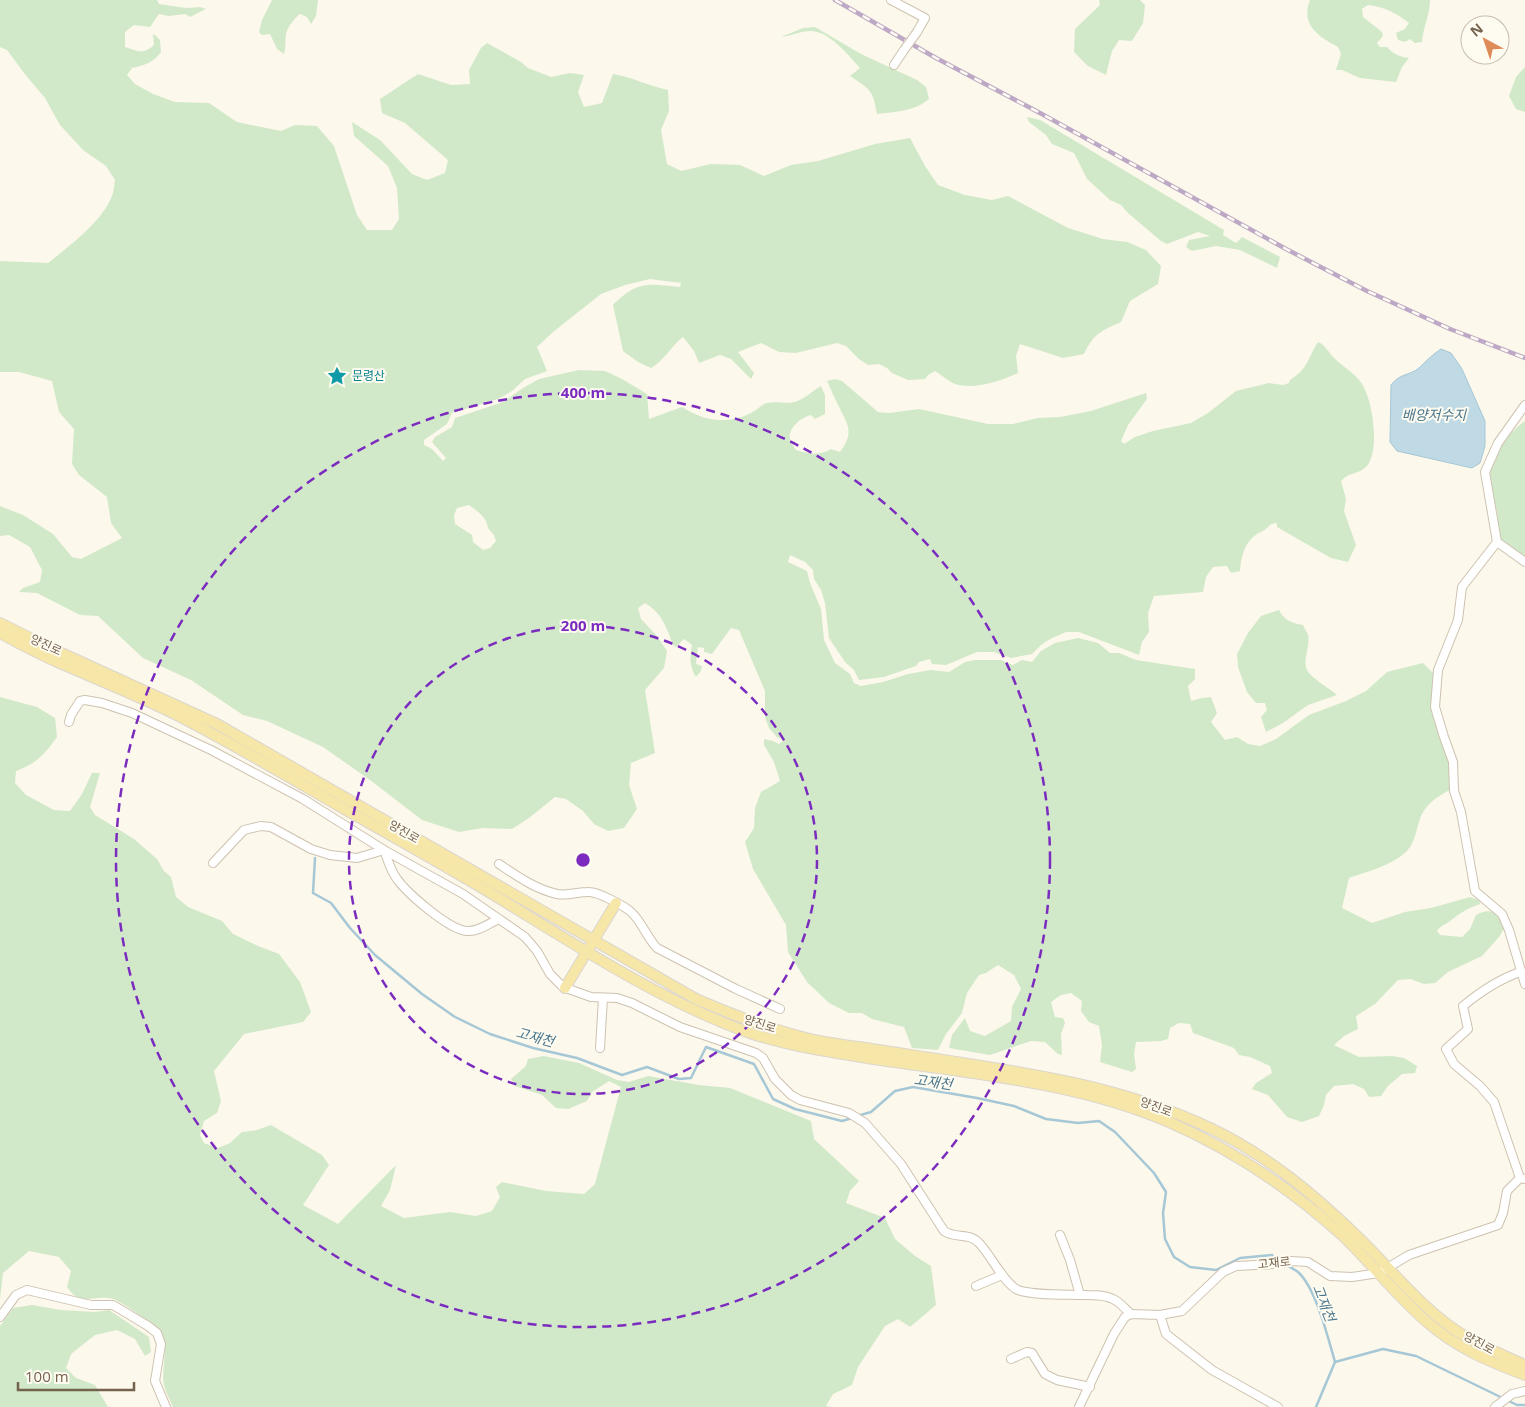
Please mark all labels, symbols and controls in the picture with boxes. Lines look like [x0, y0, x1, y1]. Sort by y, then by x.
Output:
north arrow [1460, 15, 1510, 65]
text: N [1466, 19, 1487, 41]
place icon: 문령산 [326, 365, 348, 387]
place label: 문령산 [352, 367, 385, 384]
text: 400 m [561, 382, 605, 402]
water label: 배양저수지 [1402, 405, 1467, 424]
text: 200 m [561, 615, 605, 635]
street label: 양진로 [28, 630, 65, 659]
street label: 양진로 [386, 816, 423, 847]
centre of rings [574, 851, 592, 869]
street label: 양진로 [742, 1010, 779, 1037]
water label: 고재천 [514, 1022, 557, 1051]
water label: 고재천 [913, 1069, 955, 1094]
street label: 양진로 [1138, 1093, 1175, 1120]
street label: 고재로 [1257, 1252, 1291, 1273]
water label: 고재천 [1309, 1281, 1341, 1325]
street label: 양진로 [1461, 1327, 1498, 1358]
scale bar [18, 1360, 134, 1392]
text: 100 m [25, 1366, 69, 1386]

